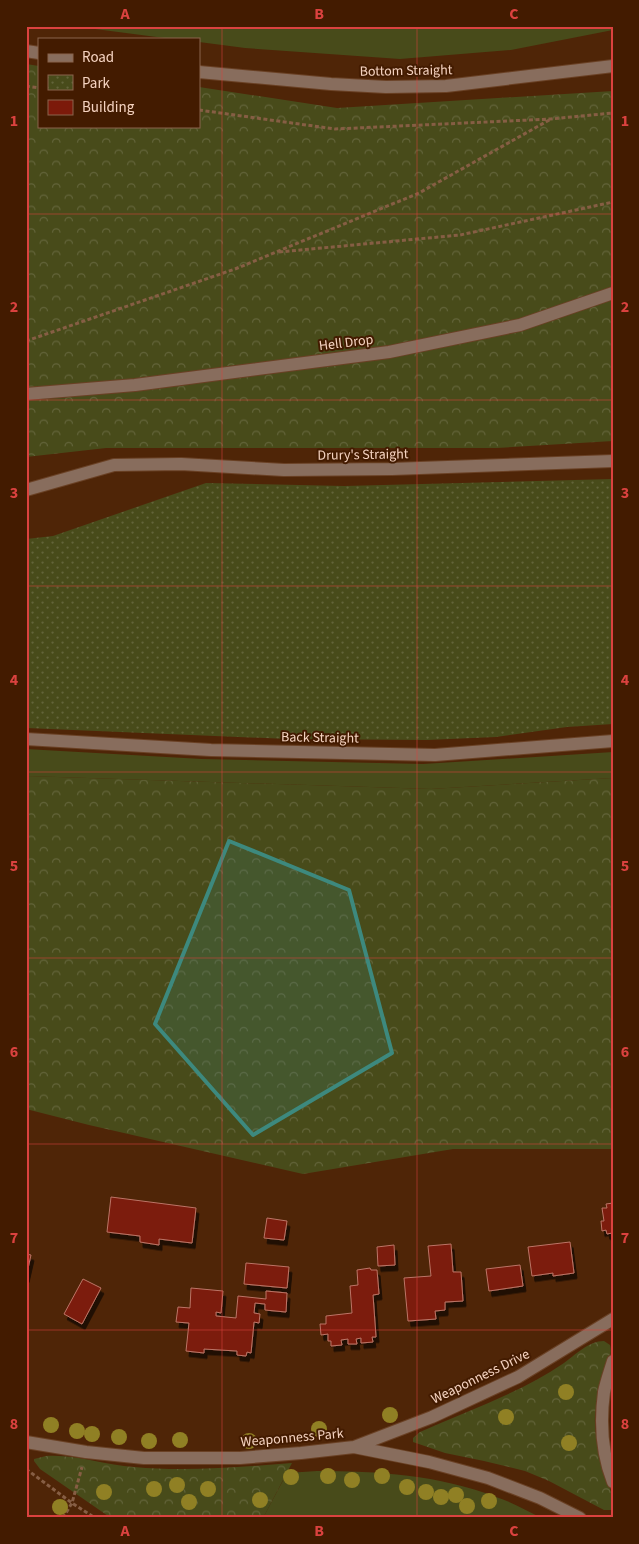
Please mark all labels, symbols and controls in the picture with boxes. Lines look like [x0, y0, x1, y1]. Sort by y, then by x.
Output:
text: A [119, 3, 130, 25]
text: B [314, 3, 324, 25]
text: C [509, 3, 519, 25]
legend [38, 38, 200, 128]
text: Road [82, 47, 114, 68]
street label: Bottom Straight [359, 60, 453, 82]
text: Park [82, 73, 111, 94]
text: Building [82, 97, 135, 118]
text: 1 [10, 110, 18, 132]
text: 1 [621, 110, 629, 132]
text: 2 [10, 296, 18, 318]
text: 2 [621, 296, 629, 318]
street label: Hell Drop [318, 330, 375, 356]
street label: Drury's Straight [317, 444, 409, 466]
text: 3 [10, 482, 18, 504]
text: 3 [621, 482, 629, 504]
text: 4 [10, 669, 19, 691]
text: 4 [621, 669, 630, 691]
street label: Back Straight [281, 727, 359, 749]
text: 5 [10, 855, 18, 877]
text: 5 [621, 855, 629, 877]
text: 6 [10, 1041, 18, 1063]
text: 6 [621, 1041, 629, 1063]
text: 7 [10, 1227, 18, 1249]
text: 7 [621, 1227, 629, 1249]
street label: Weaponness Drive [428, 1344, 533, 1409]
text: 8 [10, 1413, 18, 1435]
text: 8 [621, 1413, 629, 1435]
street label: Weaponness Park [240, 1424, 344, 1452]
text: A [119, 1520, 130, 1542]
text: B [314, 1520, 324, 1542]
text: C [509, 1520, 519, 1542]

